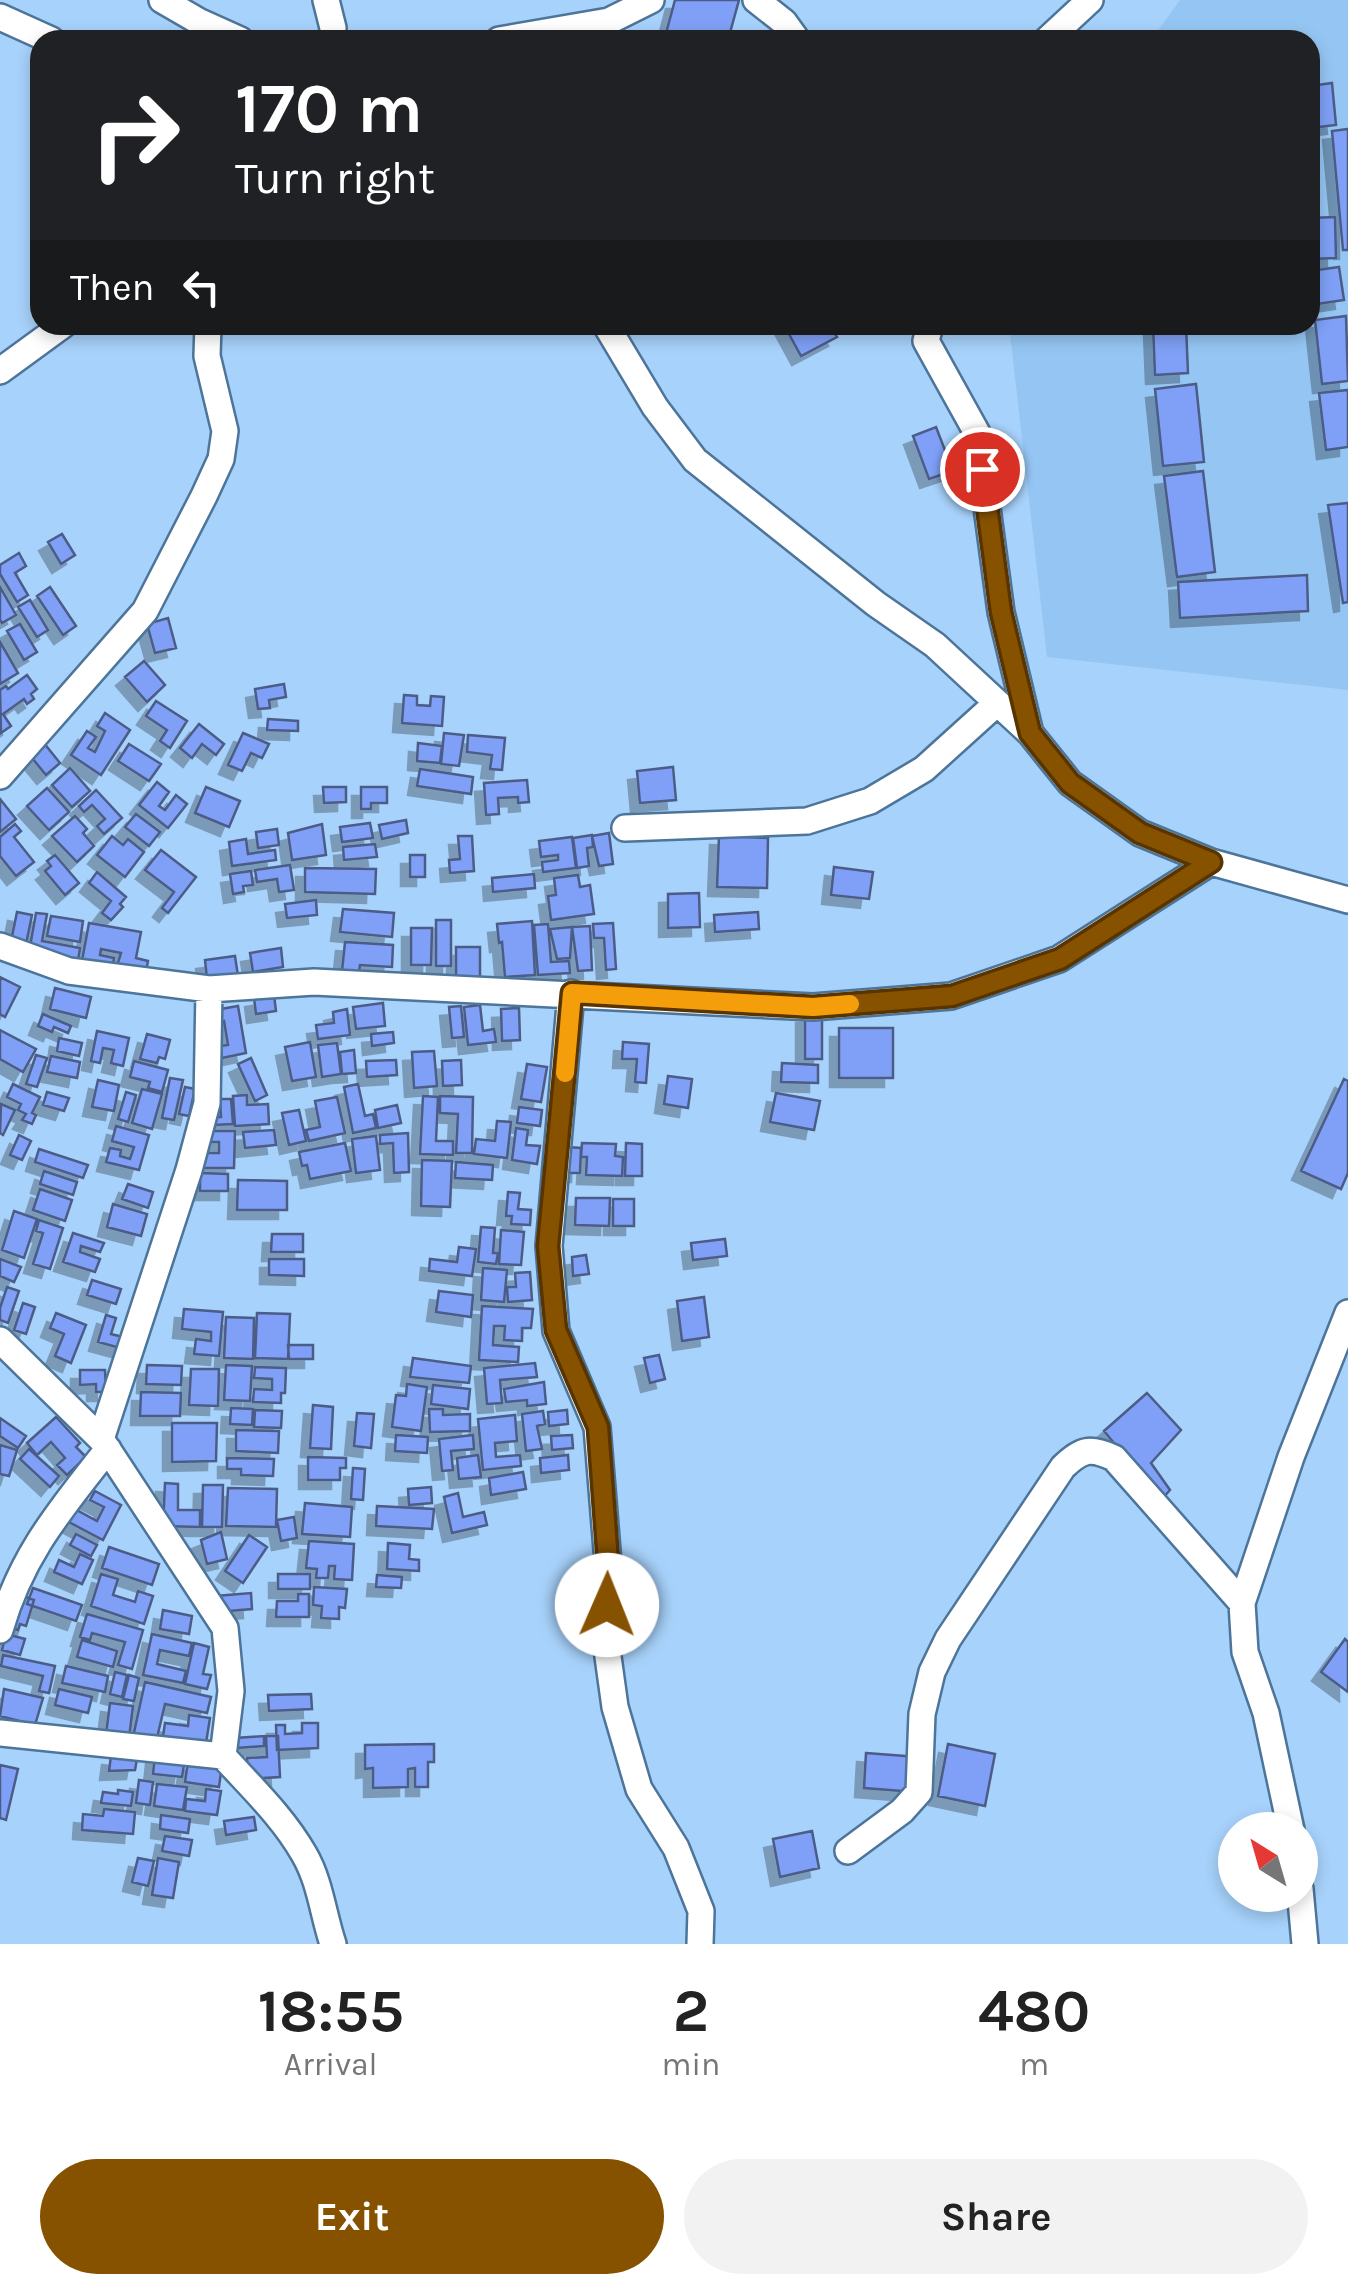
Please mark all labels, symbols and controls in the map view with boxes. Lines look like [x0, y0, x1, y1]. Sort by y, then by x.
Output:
text: 170 m [235, 68, 423, 150]
icon: right [70, 70, 200, 200]
text: Turn right [235, 152, 435, 204]
icon: left [174, 260, 229, 315]
text: Then [70, 265, 154, 310]
pin [940, 427, 1025, 512]
icon: arrive [955, 442, 1010, 497]
position arrow [555, 1553, 659, 1657]
north arrow [1218, 1812, 1318, 1912]
map controls [1218, 1812, 1318, 1912]
text: 18:55 [258, 1976, 404, 2046]
text: 2 [673, 1976, 709, 2046]
text: 480 [978, 1976, 1090, 2046]
text: Arrival [284, 2046, 378, 2083]
text: min [661, 2046, 720, 2083]
text: m [1019, 2046, 1049, 2083]
button: Exit [40, 2159, 664, 2274]
button: Share [684, 2159, 1308, 2274]

